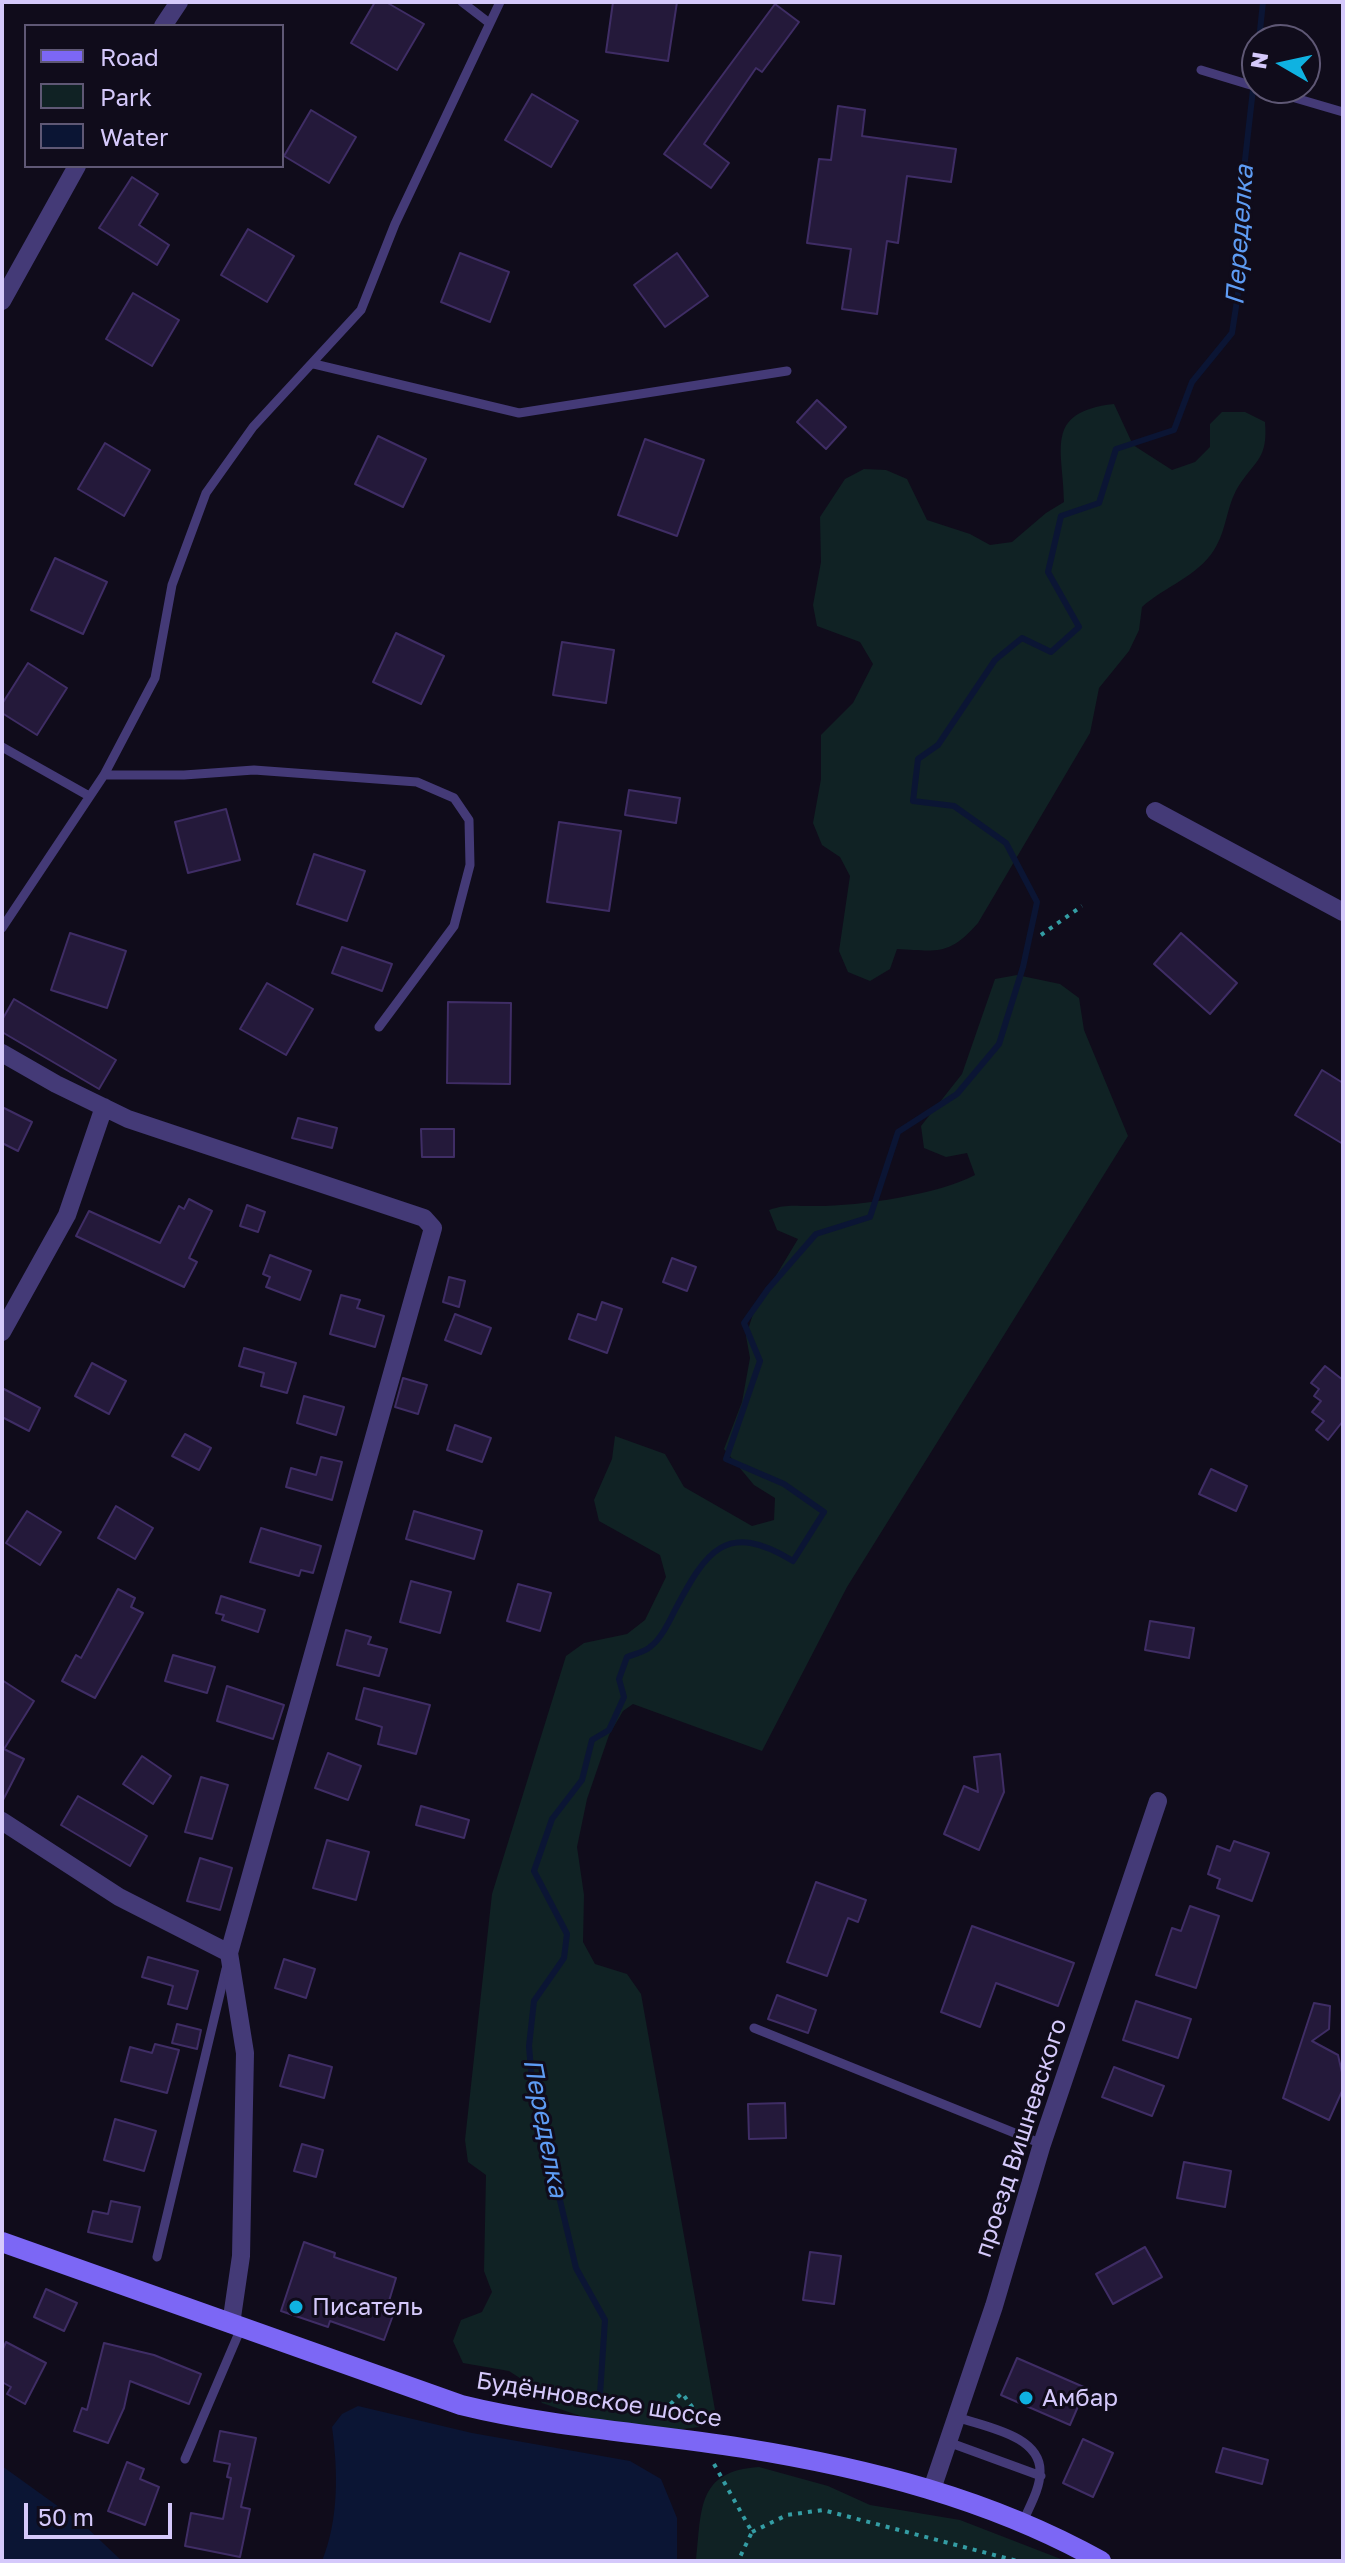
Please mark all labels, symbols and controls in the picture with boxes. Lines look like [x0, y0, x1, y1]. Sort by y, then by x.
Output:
legend [24, 24, 284, 168]
north arrow [1241, 24, 1321, 104]
text: Road [100, 42, 159, 71]
text: N [1244, 50, 1273, 71]
text: Park [100, 82, 152, 111]
text: Water [100, 122, 168, 151]
water label: Переделка [1220, 164, 1260, 306]
street label: проезд Вишневского [969, 2015, 1073, 2261]
water label: Переделка [516, 2056, 574, 2200]
place label: Писатель [312, 2293, 423, 2321]
marker: Писатель [287, 2298, 305, 2316]
street label: Будённовское шоссе [474, 2366, 724, 2434]
place label: Амбар [1042, 2384, 1118, 2412]
marker: Амбар [1017, 2389, 1035, 2407]
scale bar [28, 2487, 176, 2537]
text: 50 m [38, 2502, 94, 2531]

